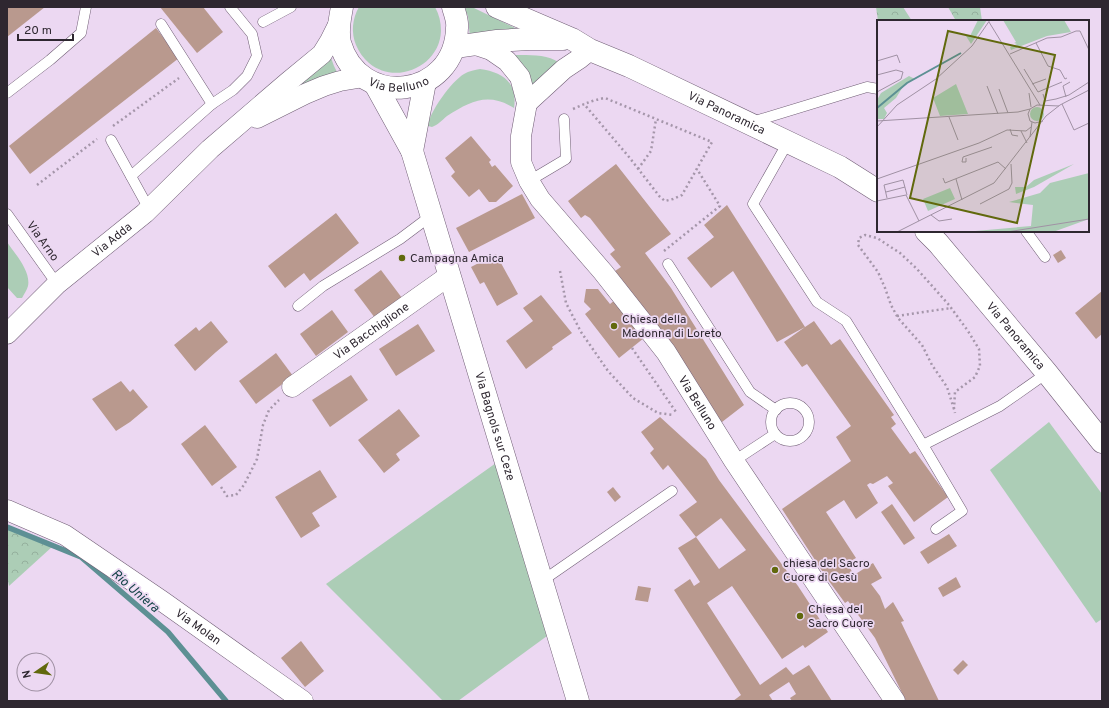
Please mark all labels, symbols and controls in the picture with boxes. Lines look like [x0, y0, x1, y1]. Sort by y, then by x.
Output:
scale bar [18, 16, 73, 42]
inset map [877, 20, 1089, 232]
text: 20 m [24, 23, 52, 39]
street label: Via Belluno [366, 73, 432, 97]
street label: Via Panoramica [685, 88, 767, 139]
street label: Via Arno [22, 218, 62, 265]
street label: Via Adda [89, 220, 136, 262]
place label: Campagna Amica [410, 251, 504, 267]
marker: Campagna Amica [397, 253, 407, 263]
street label: Via Bacchiglione [331, 299, 413, 364]
street label: Via Panoramica [982, 299, 1048, 374]
place label: Chiesa della Madonna di Loreto [622, 312, 722, 342]
marker: Chiesa della Madonna di Loreto [609, 321, 619, 331]
street label: Via Bagnols sur Ceze [470, 370, 518, 483]
street label: Via Belluno [674, 373, 720, 434]
place label: chiesa del Sacro Cuore di Gesù [783, 556, 870, 586]
marker: chiesa del Sacro Cuore di Gesù [770, 565, 780, 575]
water label: Rio Uniera [107, 566, 162, 617]
place label: Chiesa del Sacro Cuore [808, 602, 874, 632]
street label: Via Molan [172, 606, 224, 649]
marker: Chiesa del Sacro Cuore [795, 611, 805, 621]
north arrow [16, 652, 56, 692]
text: N [20, 669, 35, 679]

